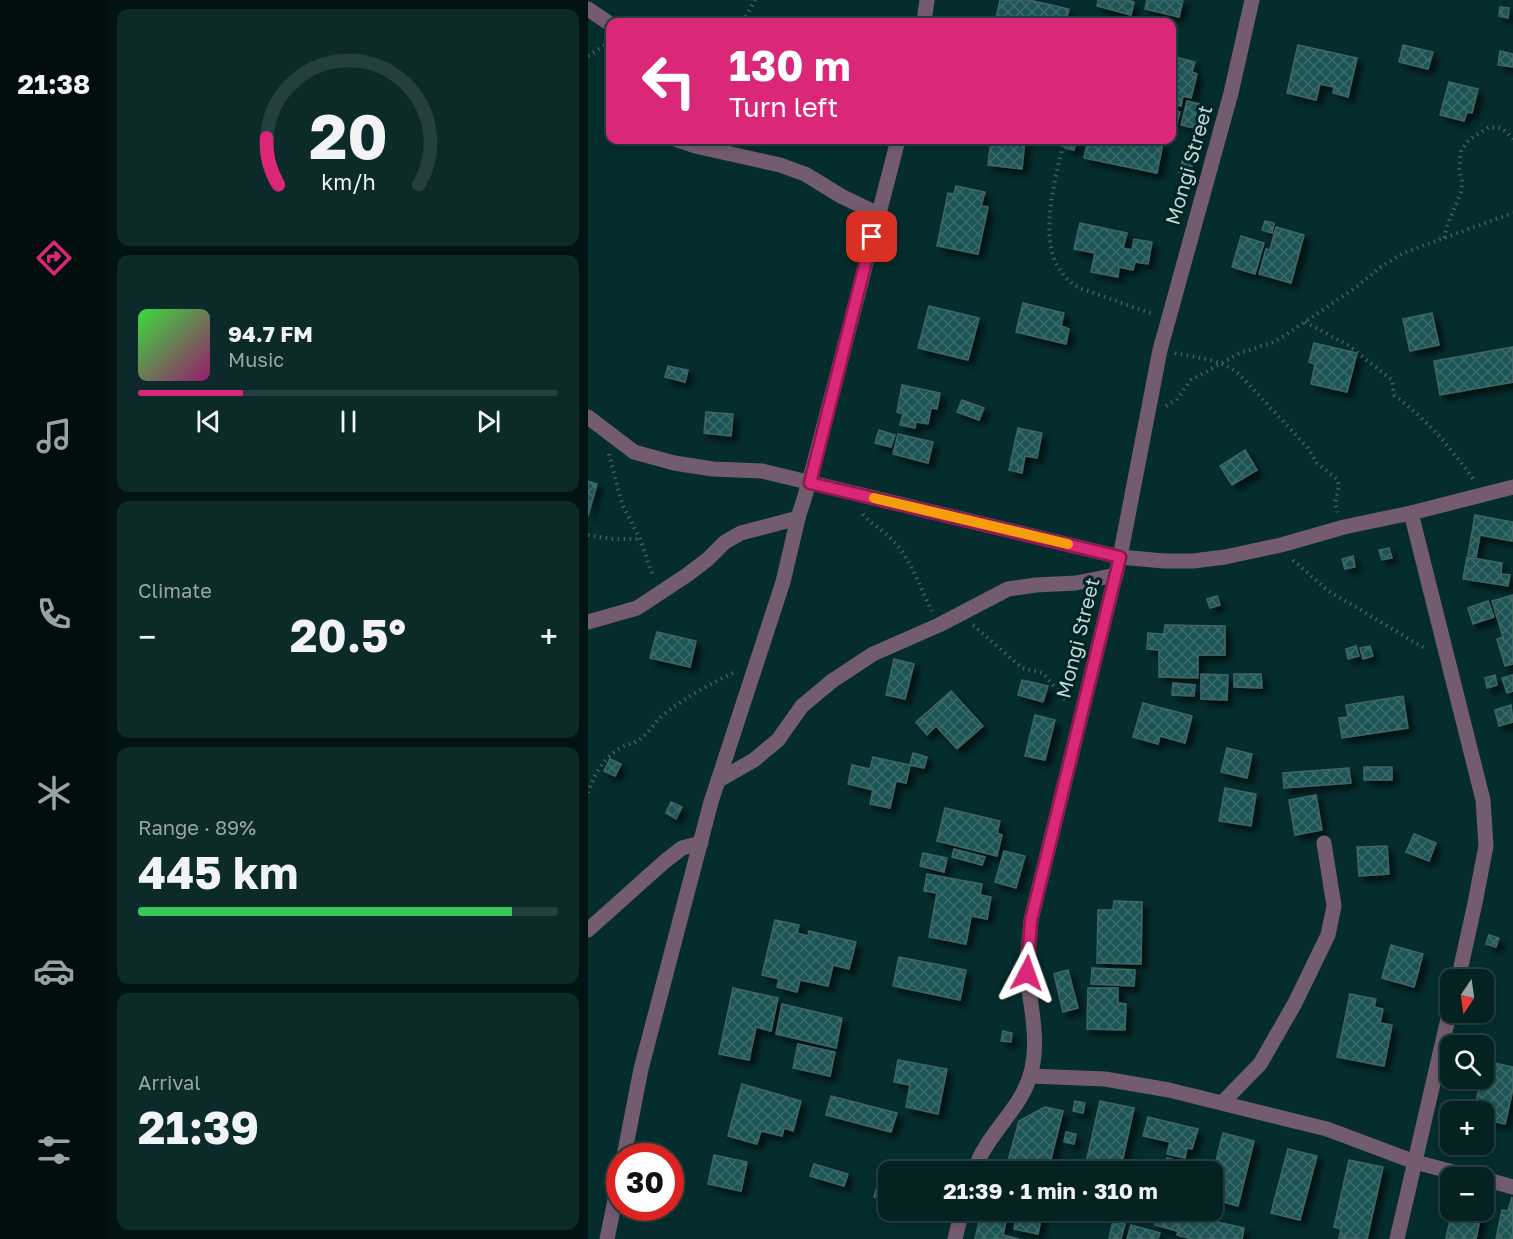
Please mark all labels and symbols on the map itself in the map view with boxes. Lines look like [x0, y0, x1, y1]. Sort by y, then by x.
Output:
street label: Mongi Street [1160, 102, 1217, 227]
pin [846, 211, 897, 262]
street label: Mongi Street [1050, 575, 1104, 701]
position arrow [995, 941, 1059, 1005]
north arrow [1440, 969, 1494, 1023]
speed limit sign: 30 [606, 1143, 684, 1221]

